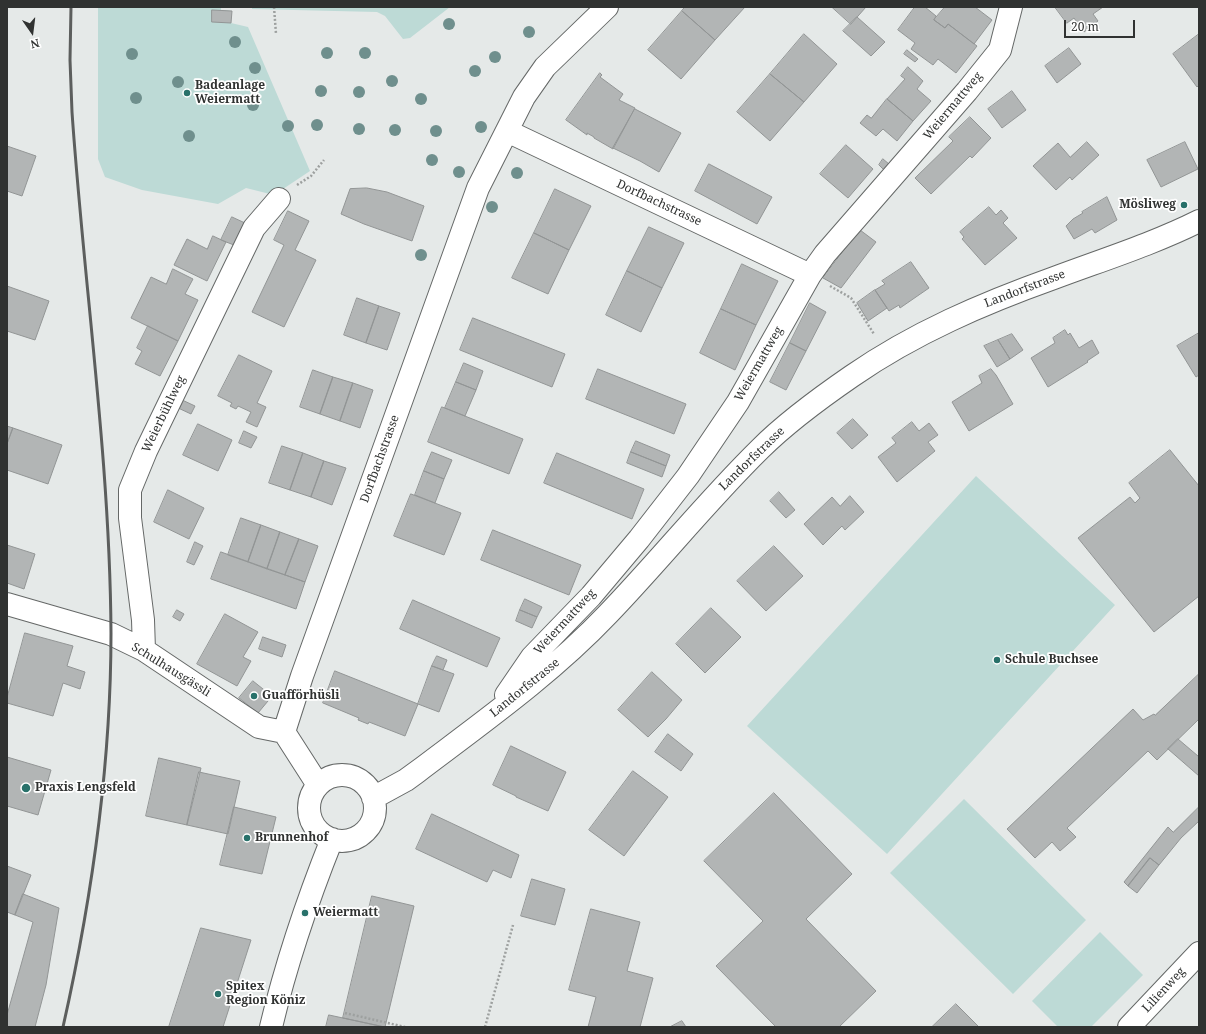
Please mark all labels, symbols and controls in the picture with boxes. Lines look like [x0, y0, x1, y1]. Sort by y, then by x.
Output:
north arrow [12, 12, 52, 52]
scale bar [1066, 12, 1137, 38]
text: 20 m [1071, 18, 1099, 35]
text: N [29, 36, 41, 52]
street label: Weiermattweg [921, 69, 985, 143]
place label: Badeanlage Weiermatt [195, 79, 265, 107]
marker: Badeanlage Weiermatt [182, 88, 192, 98]
street label: Dorfbachstrasse [614, 177, 704, 229]
place label: Mösliweg [1119, 198, 1176, 212]
marker: Mösliweg [1179, 200, 1189, 210]
street label: Landorfstrasse [983, 267, 1067, 311]
street label: Weiermattweg [732, 324, 786, 404]
street label: Weierbühlweg [139, 373, 189, 455]
street label: Dorfbachstrasse [357, 413, 403, 505]
street label: Landorfstrasse [716, 424, 788, 494]
street label: Weiermattweg [531, 586, 599, 658]
street label: Schulhausgässli [129, 640, 213, 700]
place label: Schule Buchsee [1005, 653, 1098, 667]
marker: Schule Buchsee [992, 655, 1002, 665]
street label: Landorfstrasse [487, 656, 563, 720]
place label: Guafförhüsli [262, 689, 339, 703]
marker: Guafförhüsli [249, 691, 259, 701]
place label: Praxis Lengsfeld [35, 781, 136, 795]
marker: Praxis Lengsfeld [20, 782, 32, 794]
place label: Brunnenhof [255, 831, 328, 845]
marker: Brunnenhof [242, 833, 252, 843]
place label: Weiermatt [313, 906, 378, 920]
marker: Weiermatt [300, 908, 310, 918]
street label: Lilienweg [1140, 965, 1188, 1015]
place label: Spitex Region Köniz [226, 980, 305, 1008]
marker: Spitex Region Köniz [213, 989, 223, 999]

